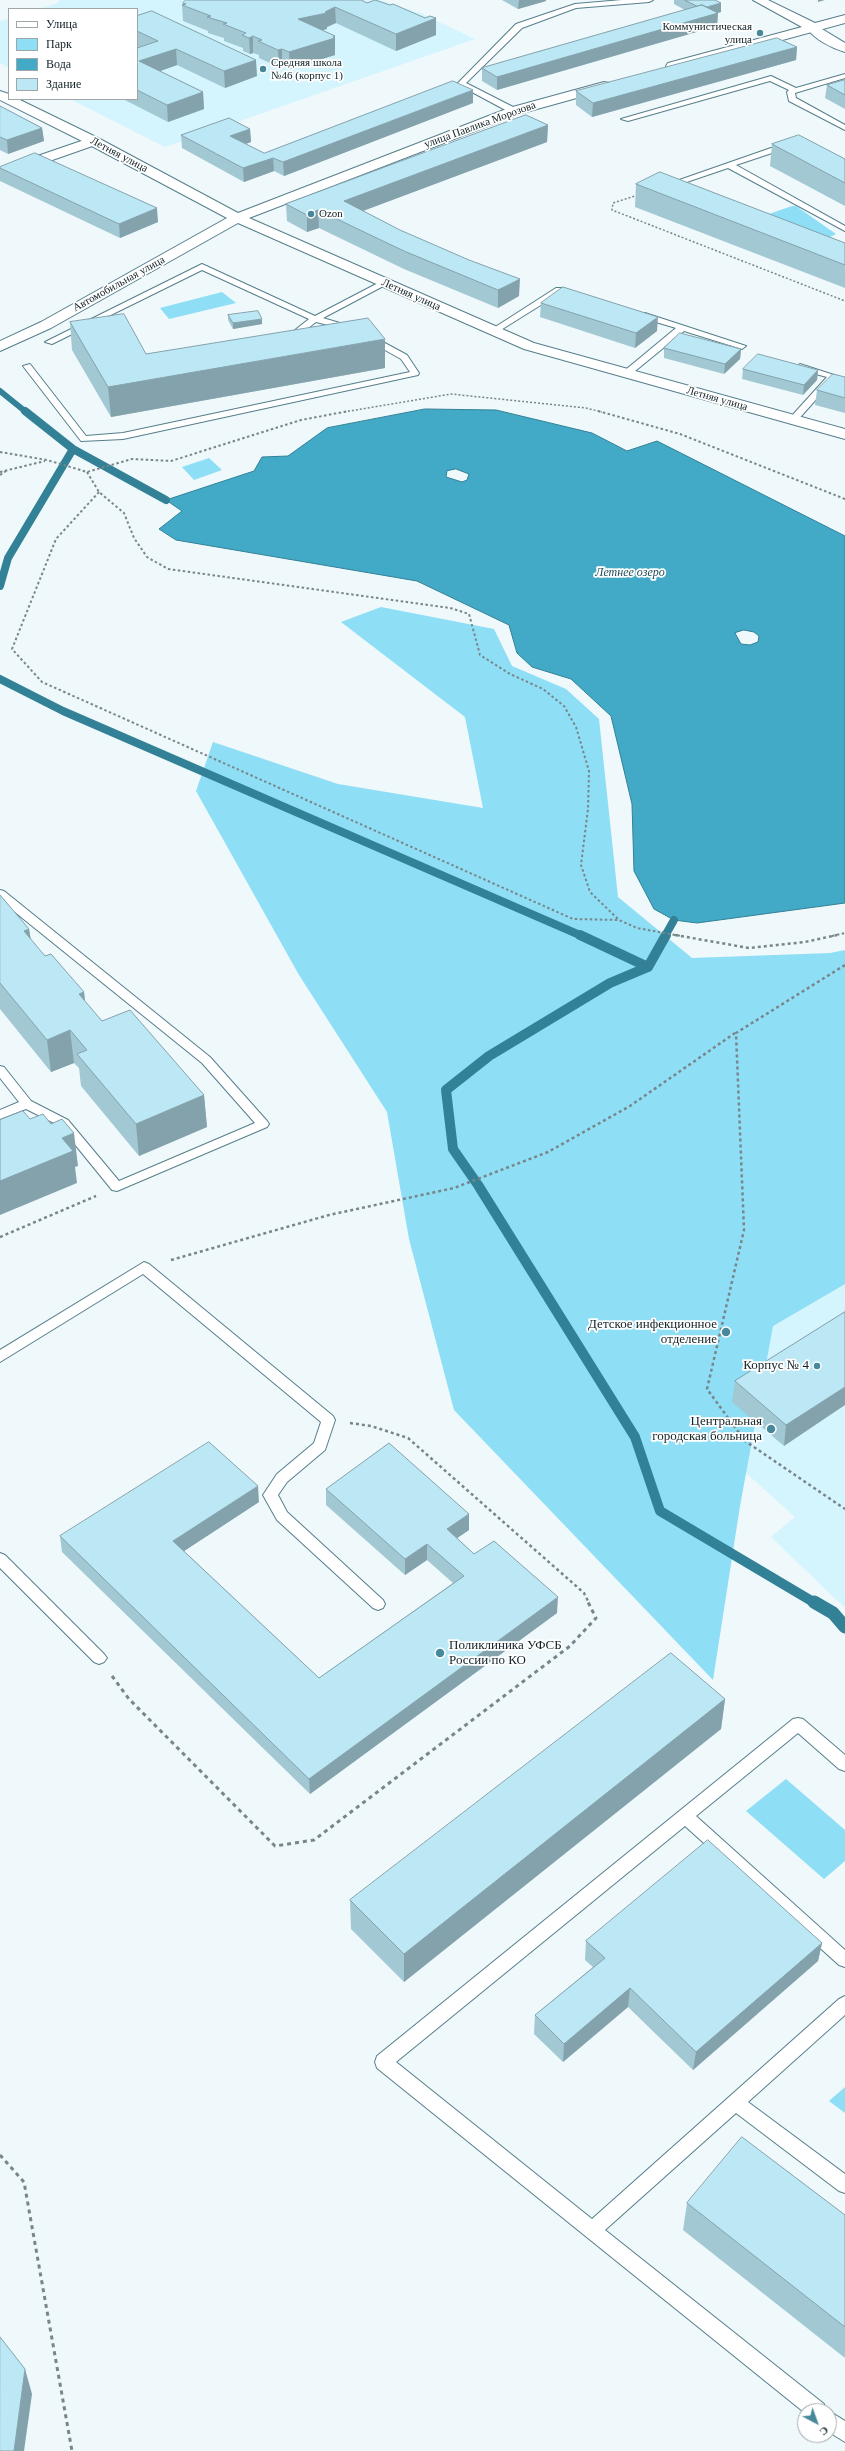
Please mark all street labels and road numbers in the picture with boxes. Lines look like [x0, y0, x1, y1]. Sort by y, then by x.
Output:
street label: улица Павлика Морозова [422, 99, 538, 151]
street label: Летняя улица [88, 134, 150, 176]
street label: Автомобильная улица [71, 253, 167, 315]
street label: Летняя улица [380, 276, 442, 314]
street label: Летняя улица [685, 384, 749, 414]

